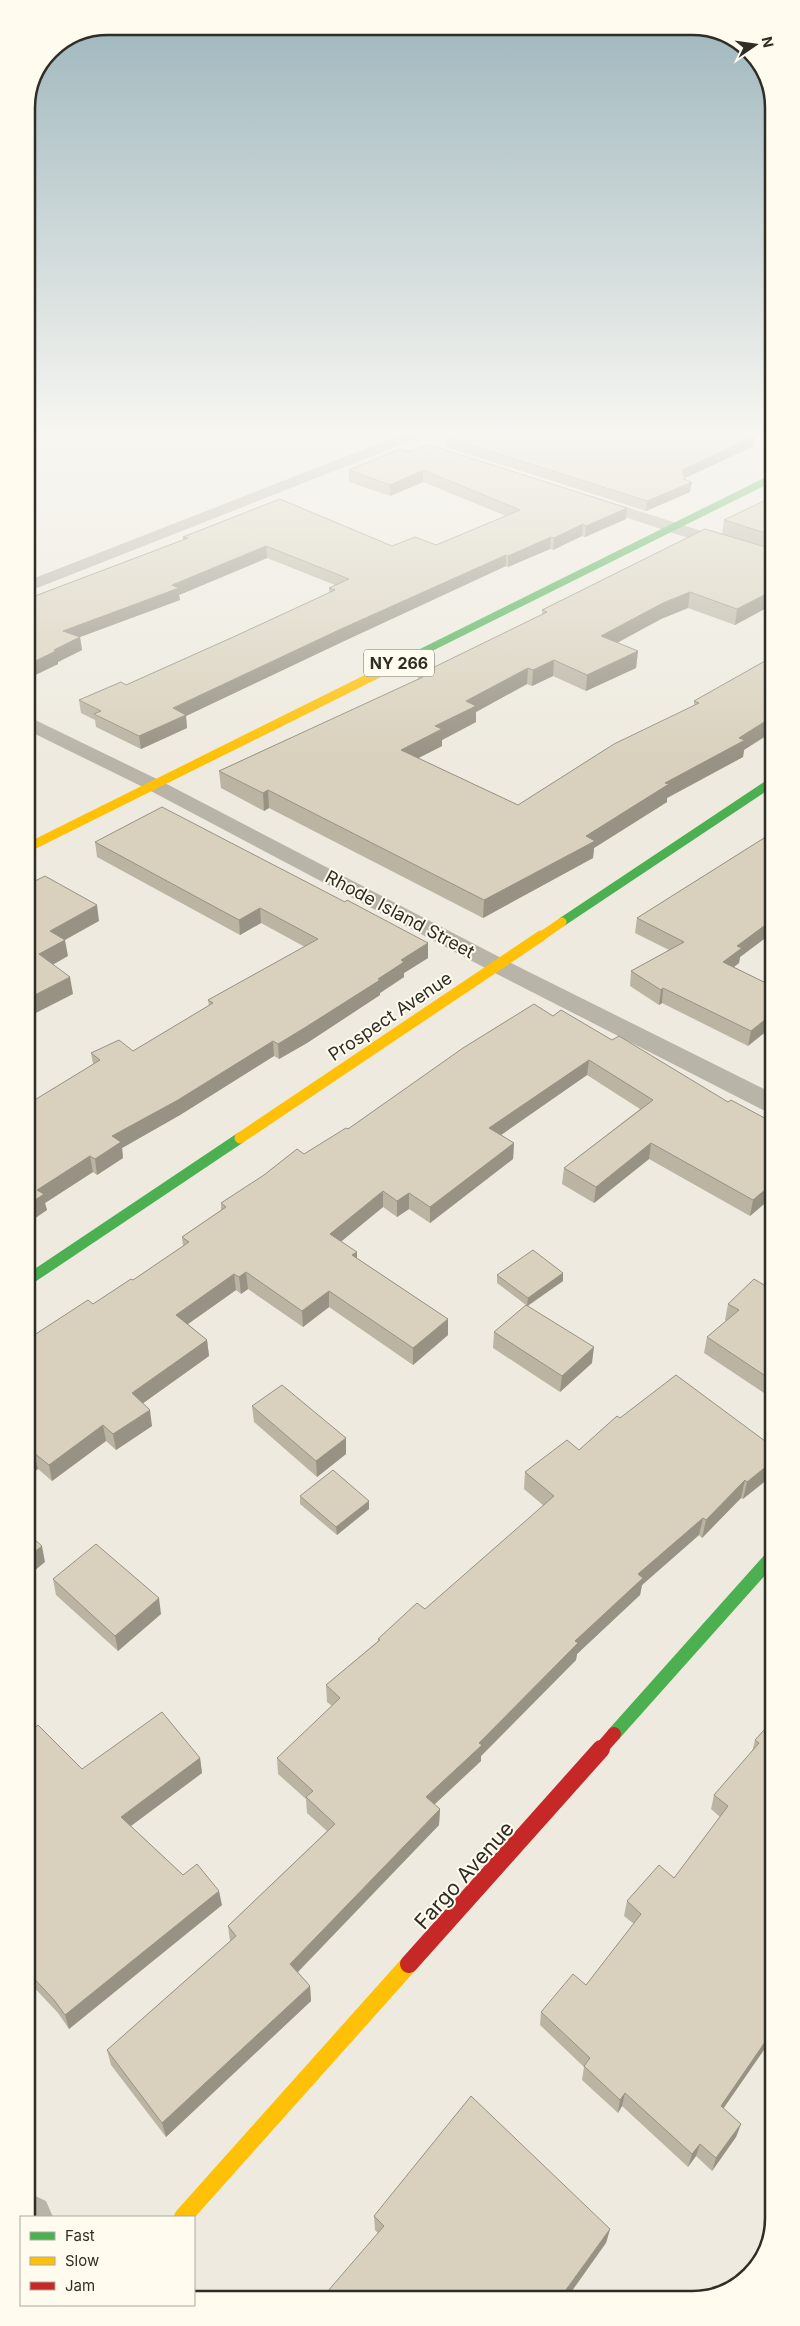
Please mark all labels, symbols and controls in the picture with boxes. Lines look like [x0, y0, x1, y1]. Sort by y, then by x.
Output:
north arrow [730, 20, 780, 70]
text: N [759, 35, 778, 49]
road number: NY 266 [364, 650, 434, 676]
street label: Rhode Island Street [322, 866, 478, 962]
street label: Prospect Avenue [324, 967, 456, 1065]
street label: Fargo Avenue [409, 1816, 519, 1934]
legend [20, 2216, 195, 2306]
text: Fast [65, 2226, 95, 2245]
text: Slow [65, 2251, 99, 2270]
text: Jam [65, 2276, 95, 2295]

